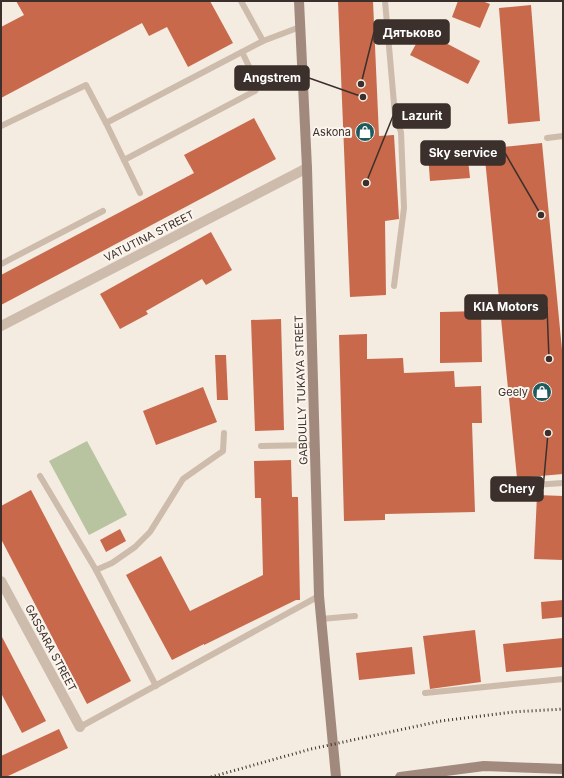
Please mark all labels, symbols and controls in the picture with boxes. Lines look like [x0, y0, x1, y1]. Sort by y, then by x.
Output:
callout: Дятьково [374, 20, 449, 44]
text: Дятьково [382, 25, 442, 40]
callout: Angstrem [235, 66, 309, 90]
text: Angstrem [243, 70, 301, 85]
callout: Lazurit [393, 104, 450, 128]
text: Lazurit [402, 108, 443, 123]
shop icon: Askona [354, 121, 376, 143]
place label: Askona [313, 125, 351, 139]
callout: Sky service [421, 141, 505, 165]
text: Sky service [429, 145, 497, 160]
street label: VATUTINA STREET [102, 207, 196, 265]
callout: KIA Motors [465, 295, 547, 319]
text: KIA Motors [473, 299, 539, 314]
street label: GABDULLY TUKAYA STREET [291, 315, 311, 465]
shop icon: Geely [531, 381, 553, 403]
place label: Geely [498, 385, 528, 399]
callout: Chery [491, 477, 543, 501]
text: Chery [499, 481, 536, 496]
street label: GASSARA STREET [22, 602, 80, 694]

